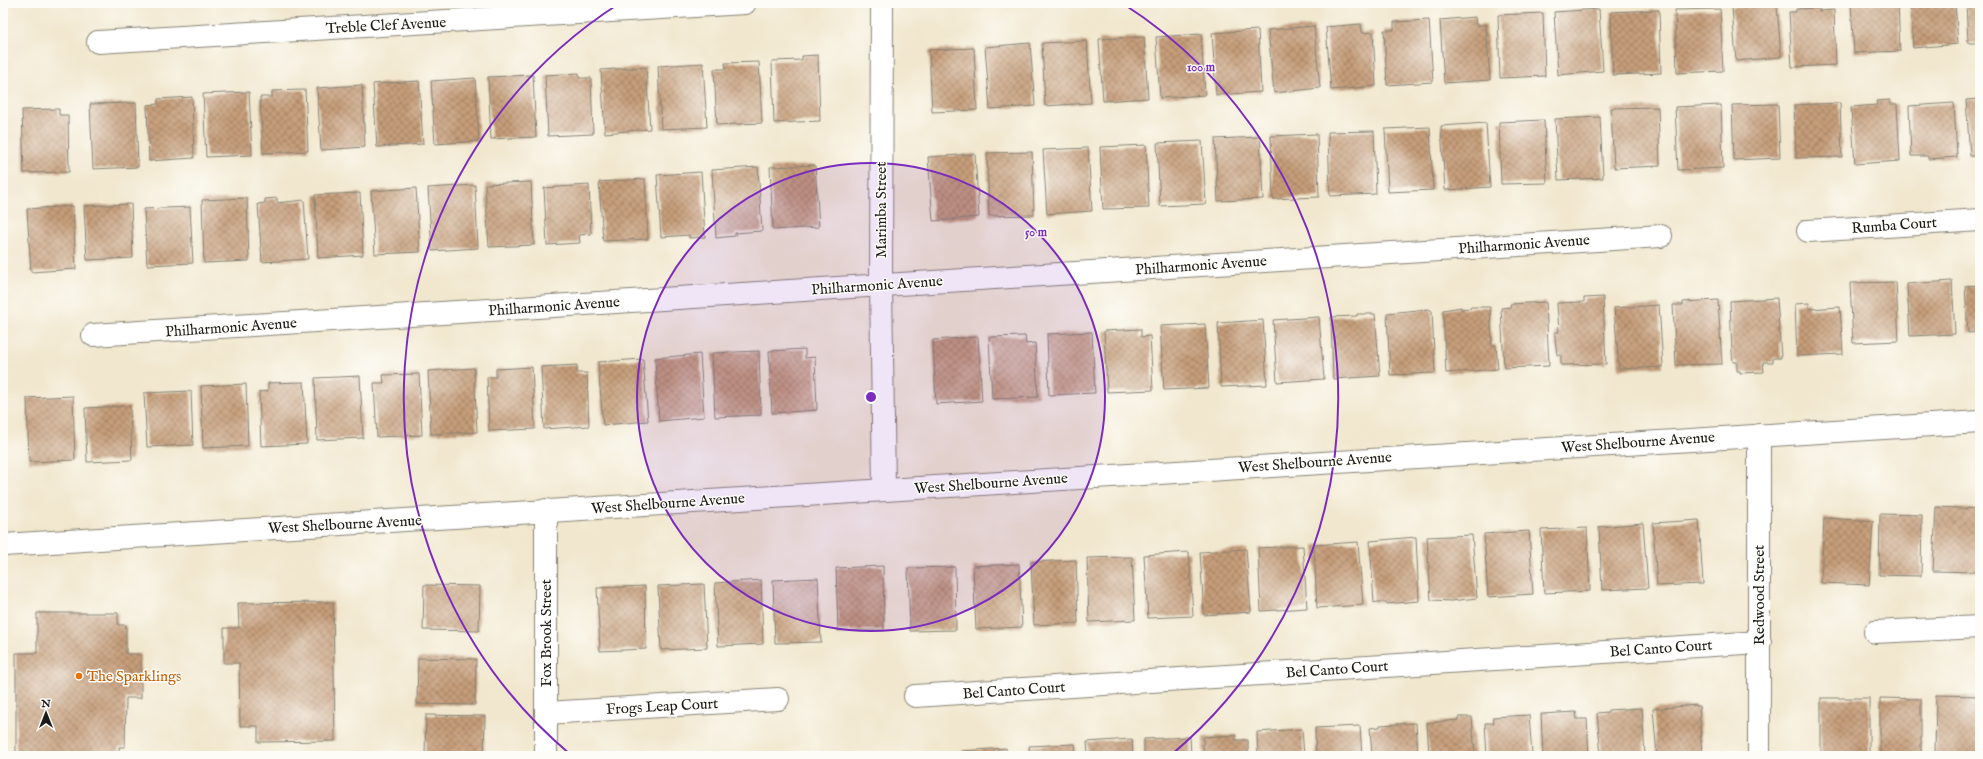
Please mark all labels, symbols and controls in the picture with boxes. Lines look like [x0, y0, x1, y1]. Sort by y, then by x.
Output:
street label: Treble Clef Avenue [325, 13, 447, 38]
text: 100 m [1187, 60, 1216, 75]
street label: Marimba Street [872, 162, 891, 258]
street label: Rumba Court [1851, 213, 1937, 238]
text: 50 m [1025, 225, 1048, 240]
street label: Philharmonic Avenue [1458, 230, 1591, 259]
street label: Philharmonic Avenue [1135, 251, 1268, 280]
street label: Philharmonic Avenue [811, 271, 944, 300]
street label: Philharmonic Avenue [488, 292, 621, 321]
street label: Philharmonic Avenue [165, 313, 298, 342]
centre of rings [864, 390, 878, 404]
street label: West Shelbourne Avenue [1561, 428, 1716, 457]
street label: West Shelbourne Avenue [1238, 448, 1393, 477]
street label: West Shelbourne Avenue [914, 469, 1069, 498]
street label: West Shelbourne Avenue [591, 489, 746, 518]
street label: West Shelbourne Avenue [268, 511, 423, 538]
street label: Redwood Street [1750, 545, 1769, 645]
street label: Fox Brook Street [537, 579, 556, 687]
street label: Bel Canto Court [1609, 635, 1713, 662]
street label: Bel Canto Court [1285, 656, 1389, 683]
place label: The Sparklings [87, 667, 181, 686]
marker: The Sparklings [74, 671, 84, 681]
street label: Bel Canto Court [962, 677, 1066, 704]
north arrow [26, 693, 66, 733]
street label: Frogs Leap Court [605, 694, 719, 719]
text: N [40, 697, 51, 711]

